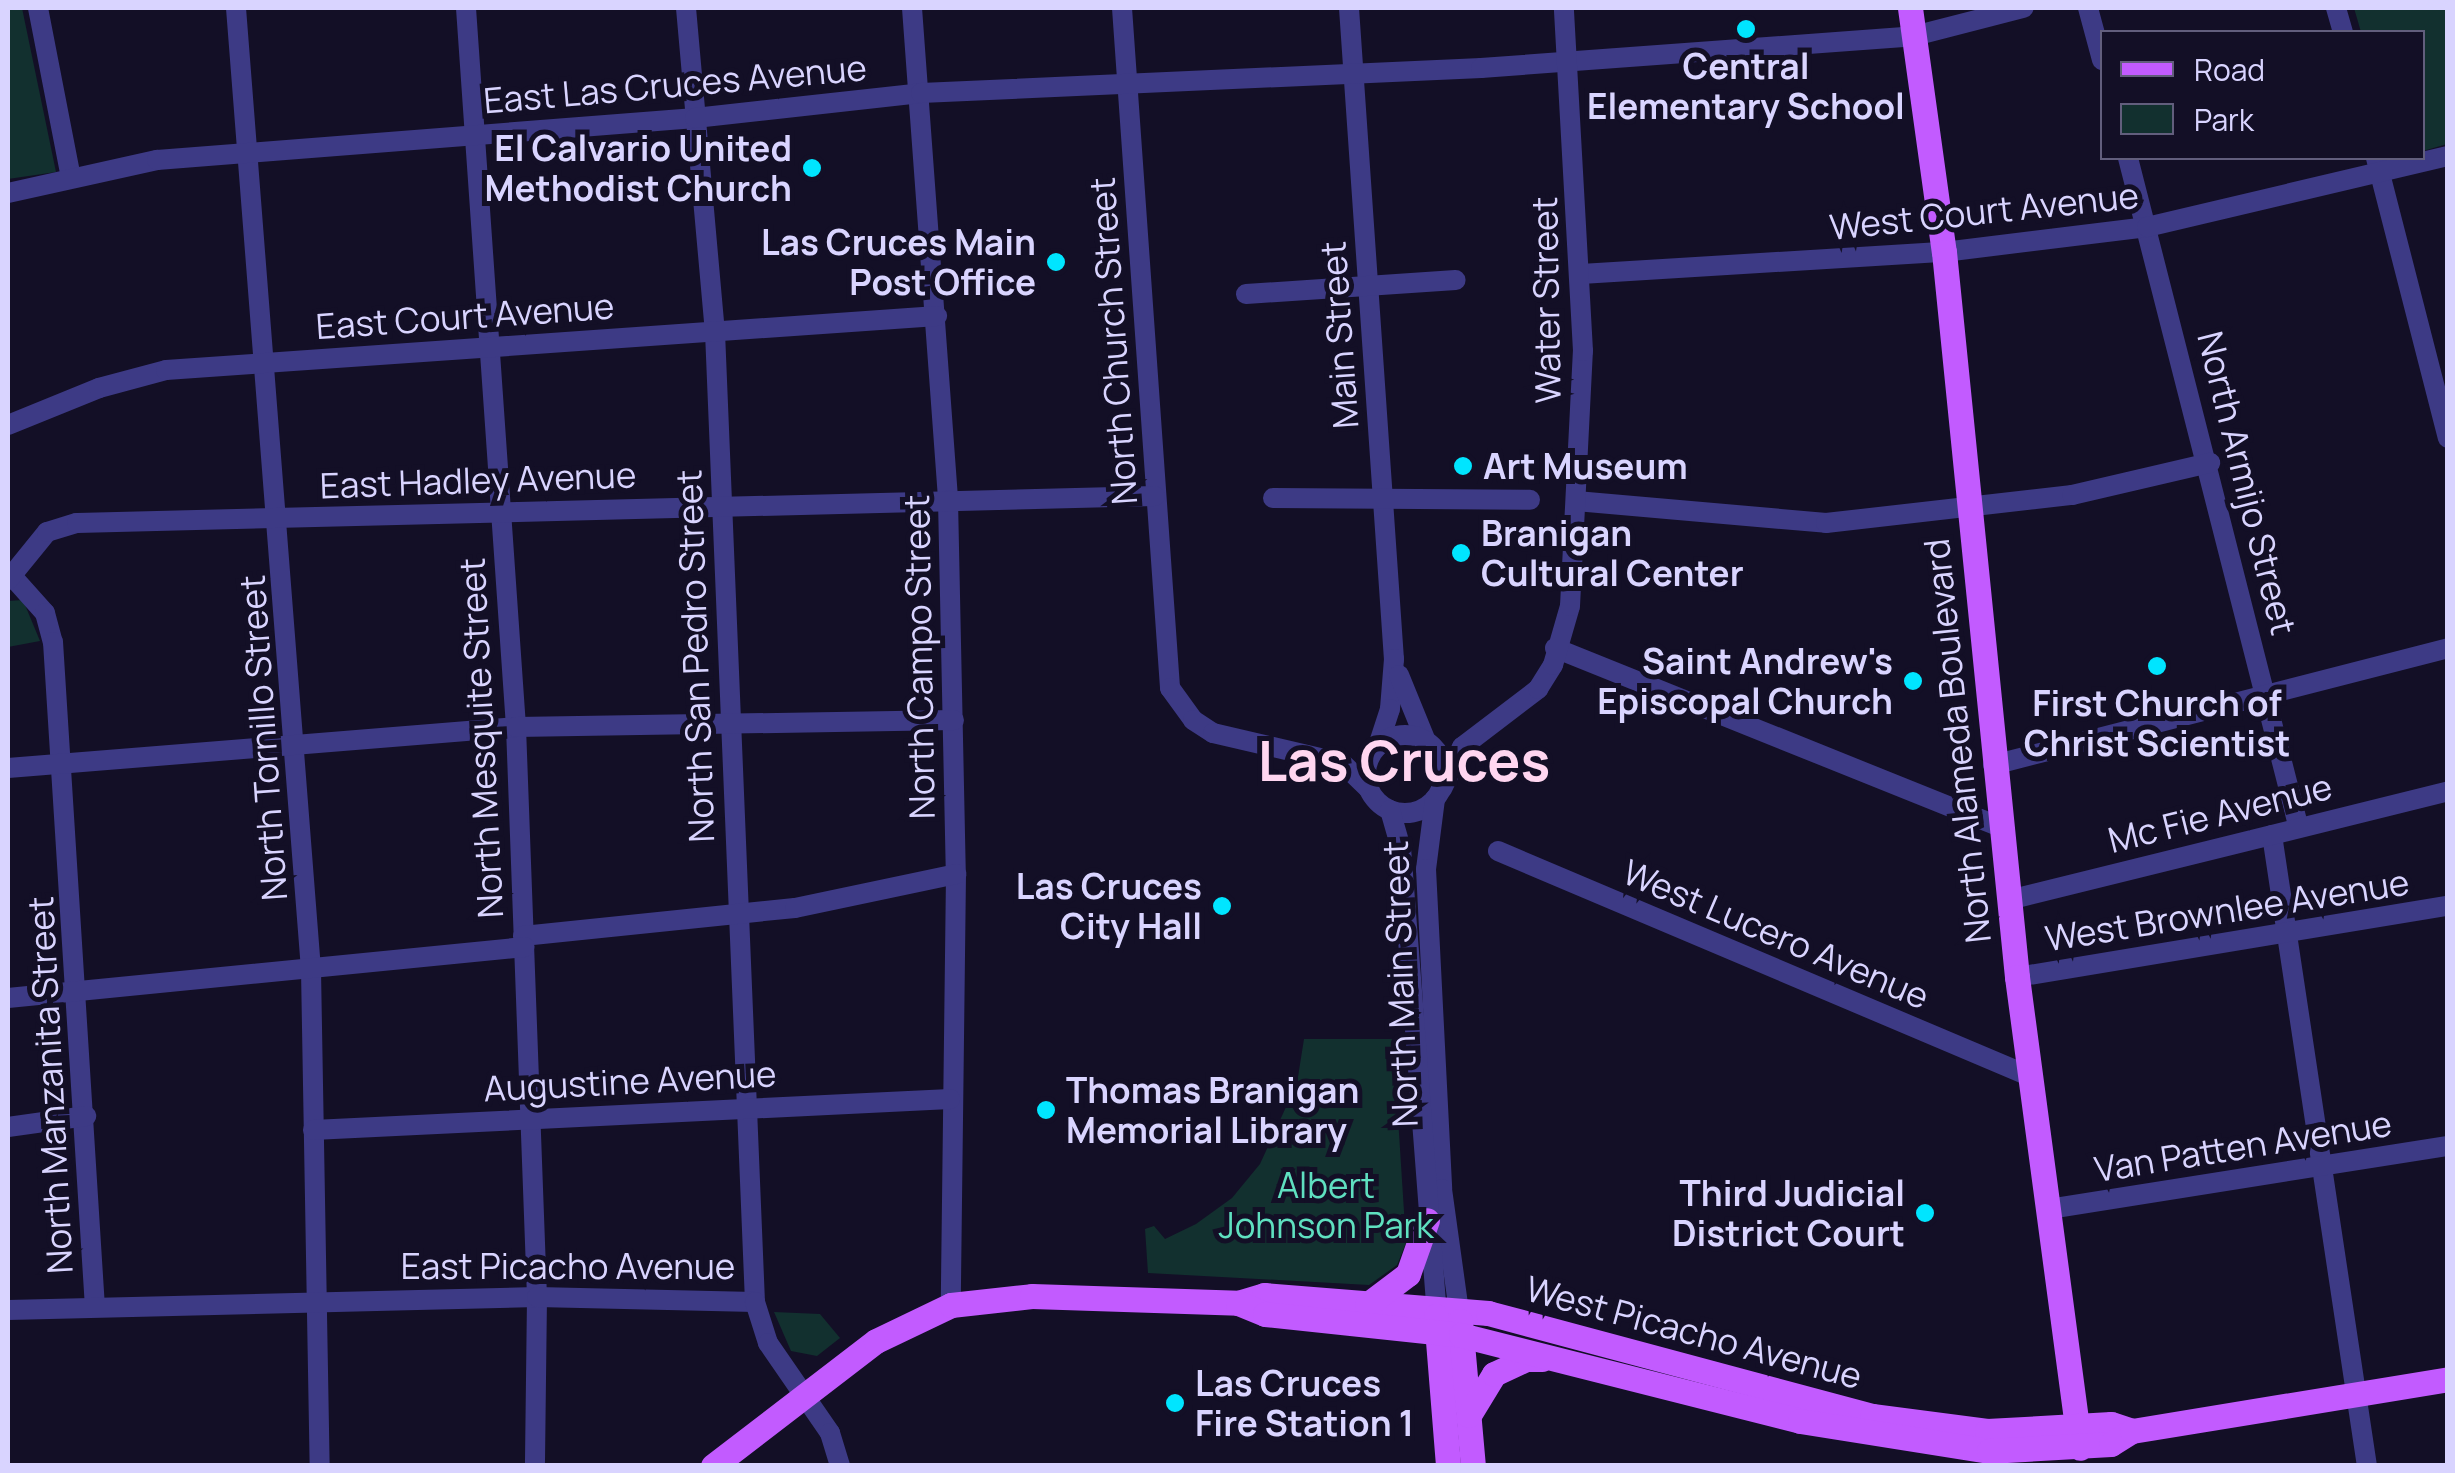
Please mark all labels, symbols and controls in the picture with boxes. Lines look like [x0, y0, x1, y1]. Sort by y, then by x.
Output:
marker: Central Elementary School [1735, 18, 1757, 40]
legend [2100, 30, 2425, 160]
place label: Central Elementary School [1587, 45, 1905, 127]
street label: East Las Cruces Avenue [482, 46, 868, 122]
text: Road [2194, 49, 2265, 90]
text: Park [2194, 99, 2254, 140]
place label: El Calvario United Methodist Church [485, 127, 792, 209]
marker: El Calvario United Methodist Church [801, 157, 823, 179]
street label: West Court Avenue [1827, 174, 2141, 248]
street label: North Church Street [1081, 176, 1145, 506]
street label: Water Street [1523, 196, 1569, 404]
place label: Las Cruces Main Post Office [761, 221, 1036, 303]
street label: Main Street [1312, 240, 1366, 430]
marker: Las Cruces Main Post Office [1045, 251, 1067, 273]
street label: East Court Avenue [315, 285, 615, 347]
street label: North Armijo Street [2189, 327, 2305, 639]
place label: Art Museum [1483, 445, 1688, 487]
street label: East Hadley Avenue [319, 453, 637, 507]
marker: Art Museum [1452, 455, 1474, 477]
street label: North San Pedro Street [668, 469, 722, 843]
street label: North Campo Street [895, 494, 943, 820]
place label: Branigan Cultural Center [1481, 512, 1744, 594]
street label: North Alameda Boulevard [1915, 537, 1999, 945]
marker: Branigan Cultural Center [1450, 542, 1472, 564]
street label: North Mesquite Street [451, 557, 511, 919]
street label: North Tornillo Street [231, 574, 295, 902]
place label: Saint Andrew's Episcopal Church [1597, 640, 1893, 722]
marker: First Church of Christ Scientist [2146, 655, 2168, 677]
marker: Saint Andrew's Episcopal Church [1902, 670, 1924, 692]
place label: First Church of Christ Scientist [2024, 682, 2290, 764]
district label: Las Cruces [1258, 728, 1550, 794]
street label: Mc Fie Avenue [2104, 765, 2336, 861]
street label: North Main Street [1374, 840, 1426, 1128]
street label: West Lucero Avenue [1617, 851, 1935, 1017]
street label: West Brownlee Avenue [2042, 860, 2412, 960]
place label: Las Cruces City Hall [1016, 865, 1202, 947]
street label: North Manzanita Street [19, 895, 81, 1275]
marker: Las Cruces City Hall [1211, 895, 1233, 917]
street label: Augustine Avenue [483, 1052, 777, 1110]
place label: Thomas Branigan Memorial Library [1066, 1069, 1359, 1151]
marker: Thomas Branigan Memorial Library [1035, 1099, 1057, 1121]
street label: Van Patten Avenue [2092, 1102, 2394, 1190]
park label: Albert Johnson Park [1218, 1164, 1434, 1246]
place label: Third Judicial District Court [1672, 1172, 1905, 1254]
marker: Third Judicial District Court [1914, 1202, 1936, 1224]
street label: East Picacho Avenue [401, 1245, 735, 1287]
street label: West Picacho Avenue [1521, 1267, 1867, 1397]
place label: Las Cruces Fire Station 1 [1195, 1362, 1414, 1444]
marker: Las Cruces Fire Station 1 [1164, 1392, 1186, 1414]

